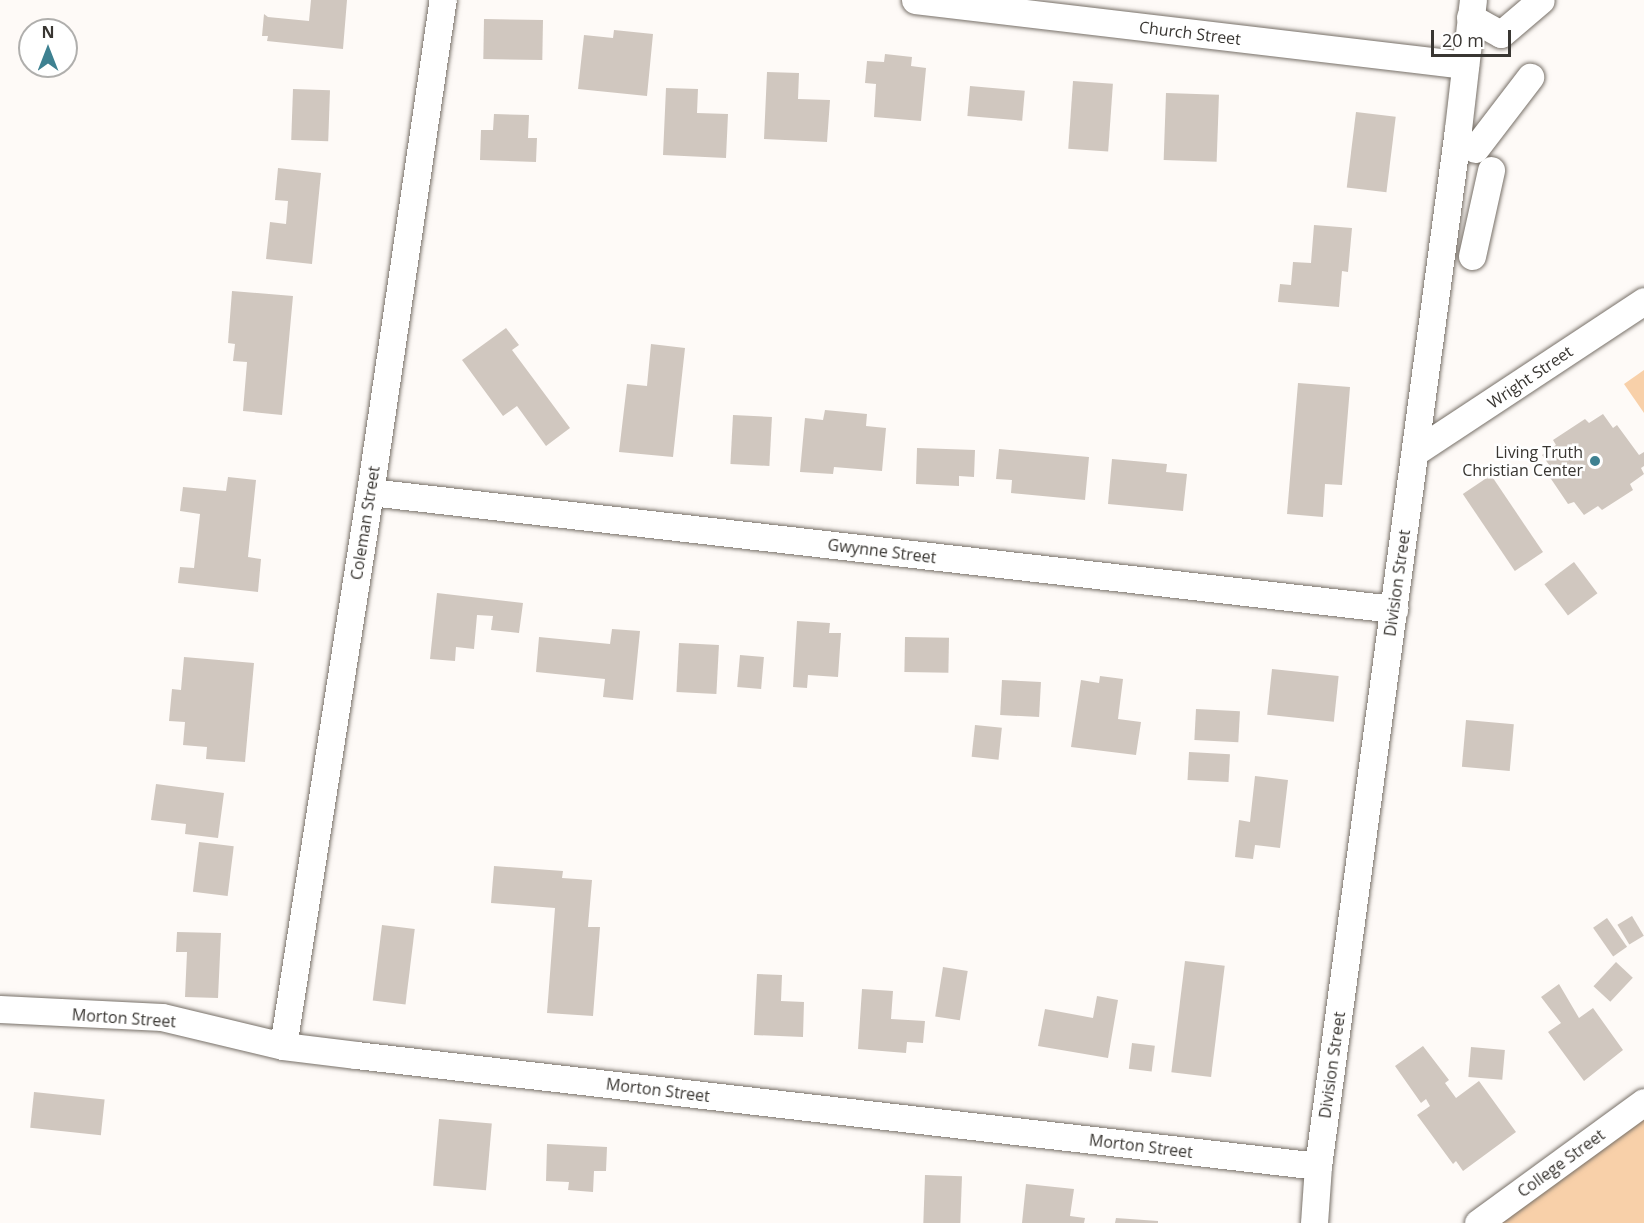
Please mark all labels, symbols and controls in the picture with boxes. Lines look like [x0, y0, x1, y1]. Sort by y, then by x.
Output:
street label: Church Street [1138, 17, 1242, 49]
north arrow [18, 18, 78, 78]
scale bar [1434, 18, 1514, 56]
text: N [41, 21, 55, 43]
text: 20 m [1442, 28, 1484, 52]
street label: Wright Street [1484, 342, 1576, 412]
place label: Living Truth Christian Center [1462, 442, 1583, 480]
marker: Living Truth Christian Center [1588, 454, 1602, 468]
street label: Coleman Street [347, 465, 383, 581]
street label: Division Street [1380, 528, 1414, 638]
street label: Gwynne Street [826, 535, 938, 567]
street label: Morton Street [71, 1005, 177, 1031]
street label: Division Street [1315, 1010, 1349, 1120]
street label: Morton Street [605, 1074, 711, 1106]
street label: College Street [1514, 1125, 1608, 1201]
street label: Morton Street [1088, 1130, 1194, 1162]

